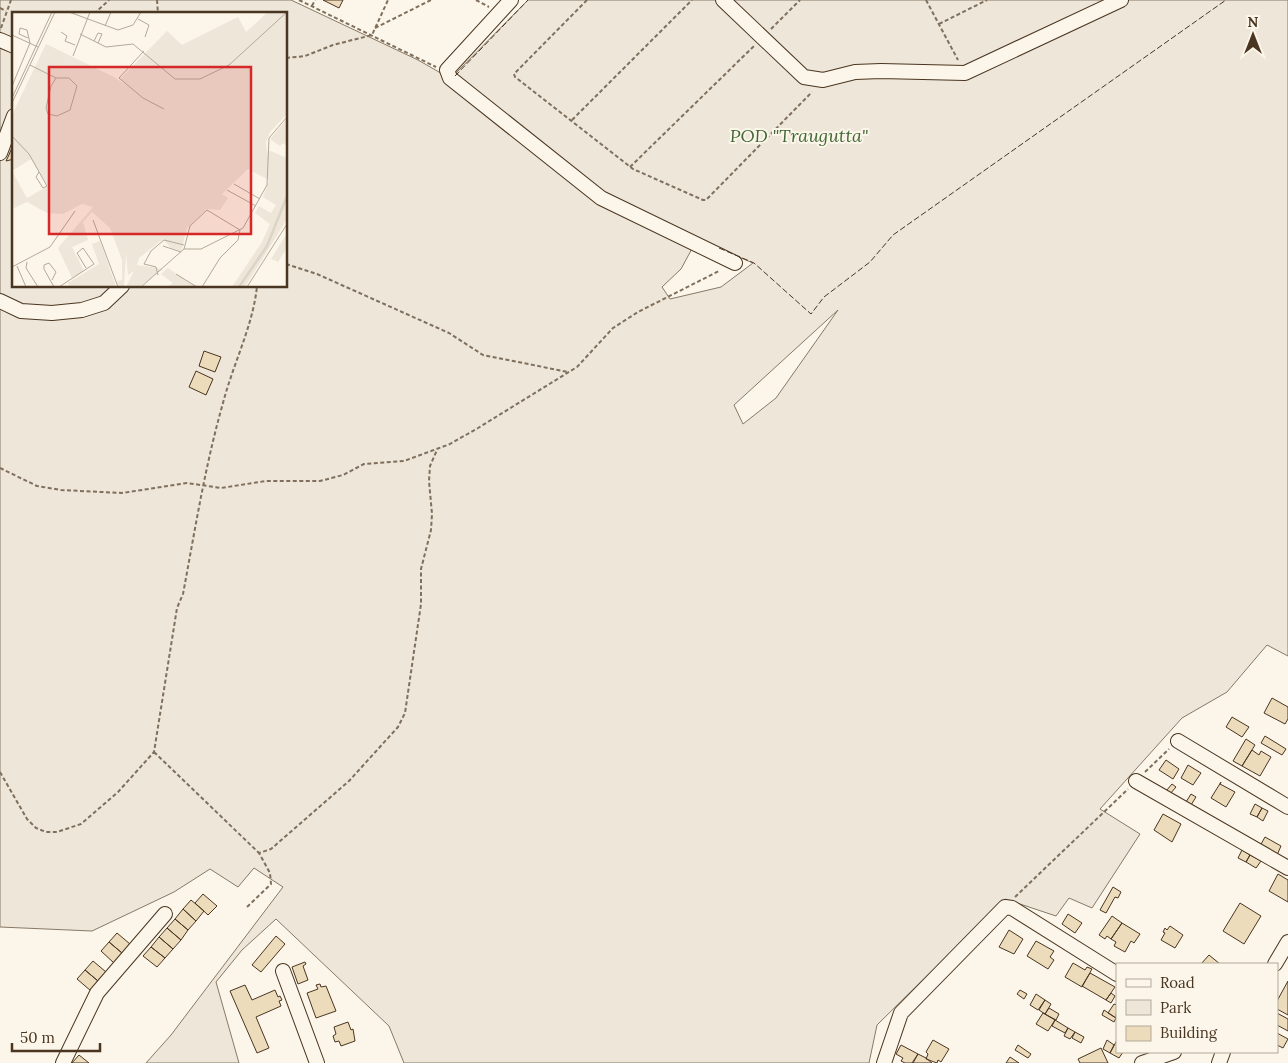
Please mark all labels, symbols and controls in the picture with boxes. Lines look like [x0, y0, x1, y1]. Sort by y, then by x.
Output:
north arrow [1228, 10, 1278, 60]
inset map [12, 12, 288, 288]
text: N [1248, 13, 1259, 31]
park label: POD "Traugutta" [730, 124, 868, 147]
legend [1116, 963, 1278, 1053]
text: Road [1160, 973, 1195, 992]
text: Park [1160, 998, 1191, 1017]
scale bar [12, 1020, 100, 1052]
text: Building [1160, 1023, 1218, 1042]
text: 50 m [20, 1028, 55, 1047]

